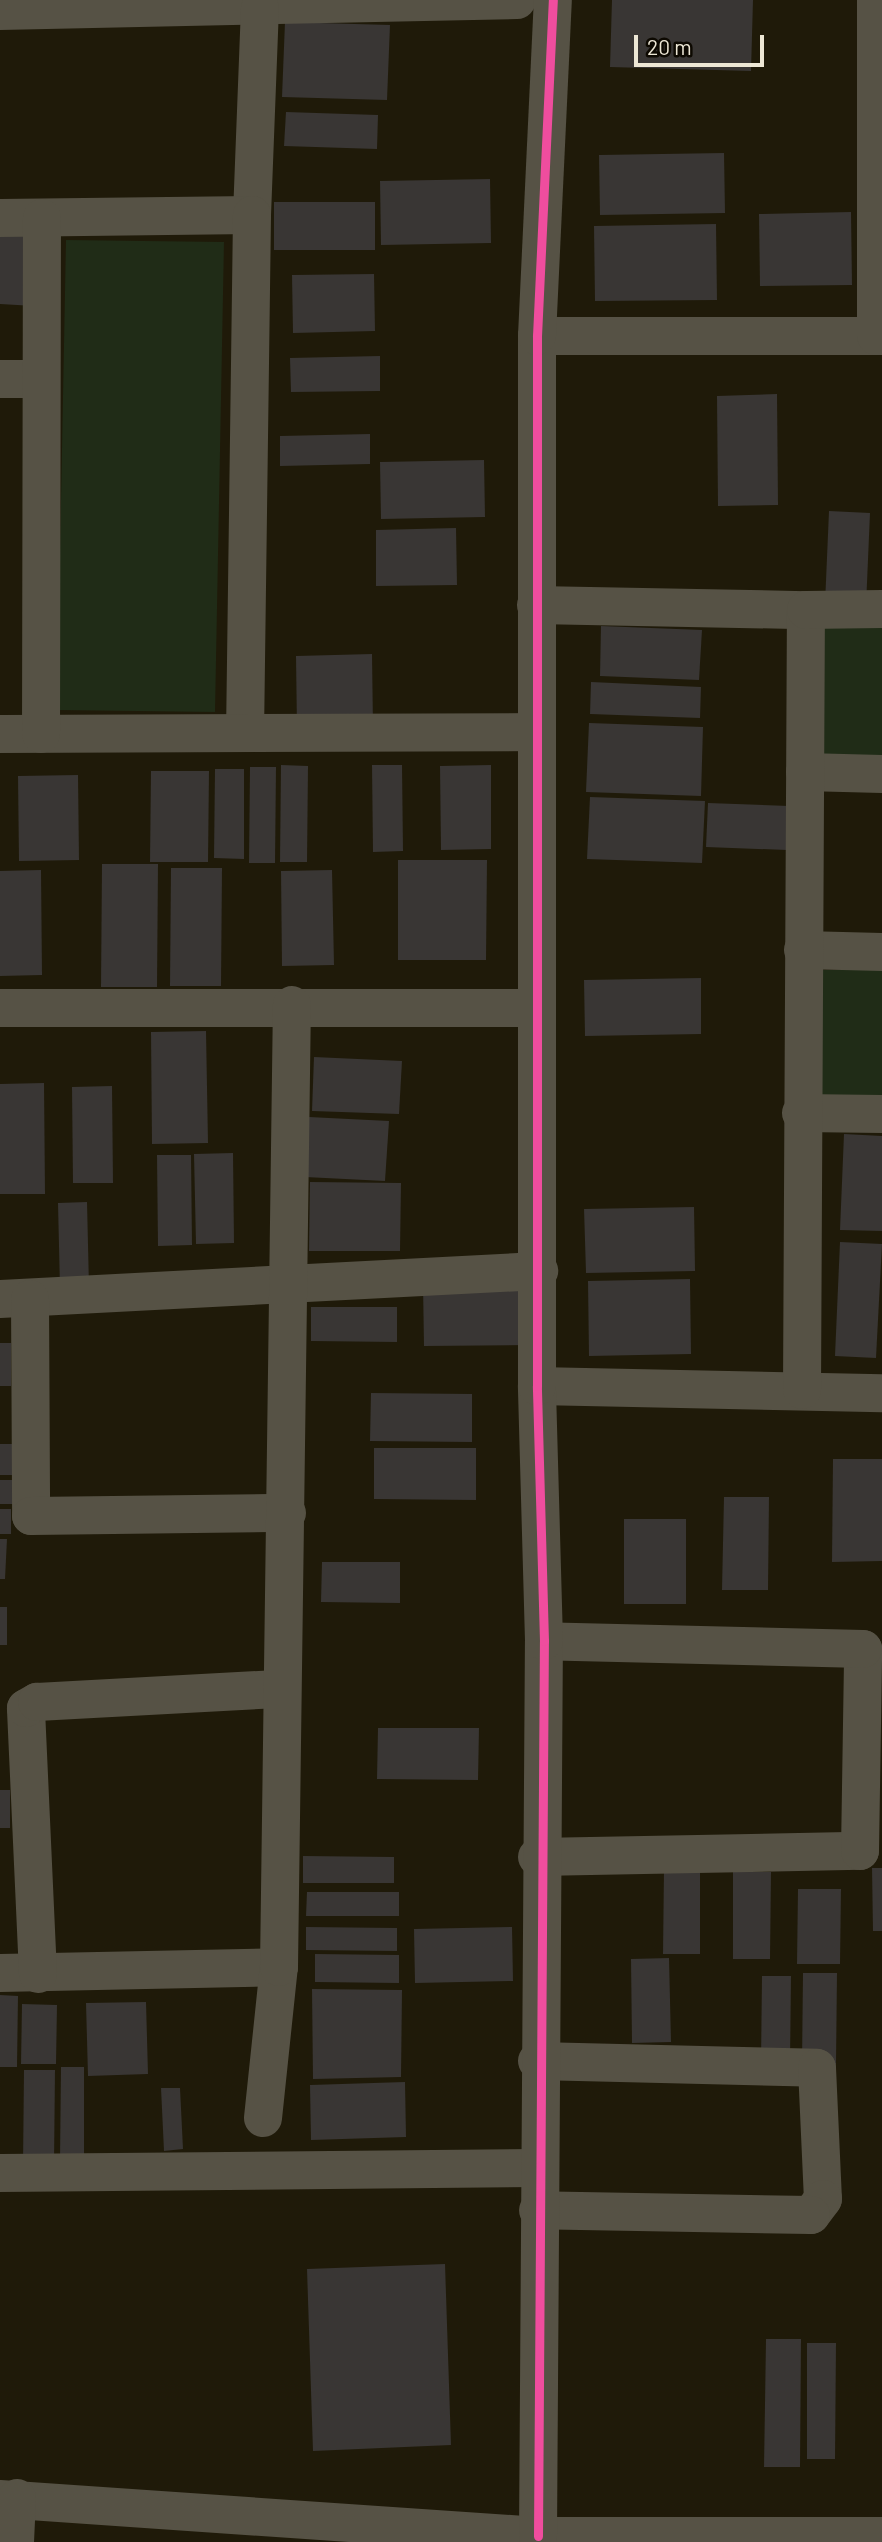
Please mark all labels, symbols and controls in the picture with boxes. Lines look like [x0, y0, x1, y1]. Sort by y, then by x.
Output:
scale bar [637, 21, 766, 65]
text: 20 m [647, 34, 692, 59]

